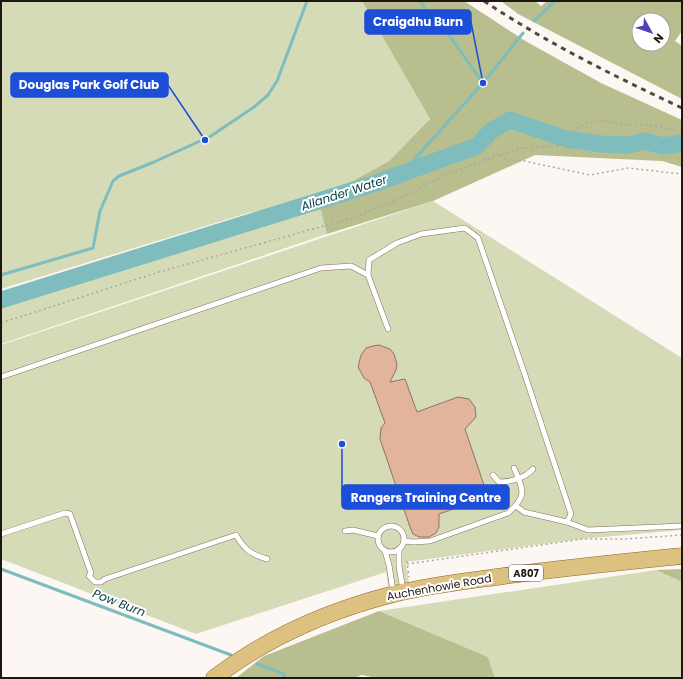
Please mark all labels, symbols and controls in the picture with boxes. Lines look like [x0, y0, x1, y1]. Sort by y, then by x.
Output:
callout: Craigdhu Burn [365, 10, 471, 34]
north arrow [631, 12, 671, 52]
text: Craigdhu Burn [373, 13, 463, 30]
text: N [650, 30, 667, 47]
callout: Douglas Park Golf Club [11, 73, 168, 97]
text: Douglas Park Golf Club [19, 76, 159, 93]
water label: Allander Water [298, 170, 390, 215]
callout: Rangers Training Centre [342, 485, 509, 509]
text: Rangers Training Centre [351, 489, 502, 506]
road number: A807 [509, 565, 543, 581]
street label: Auchenhowie Road [385, 570, 493, 604]
water label: Pow Burn [90, 585, 148, 620]

